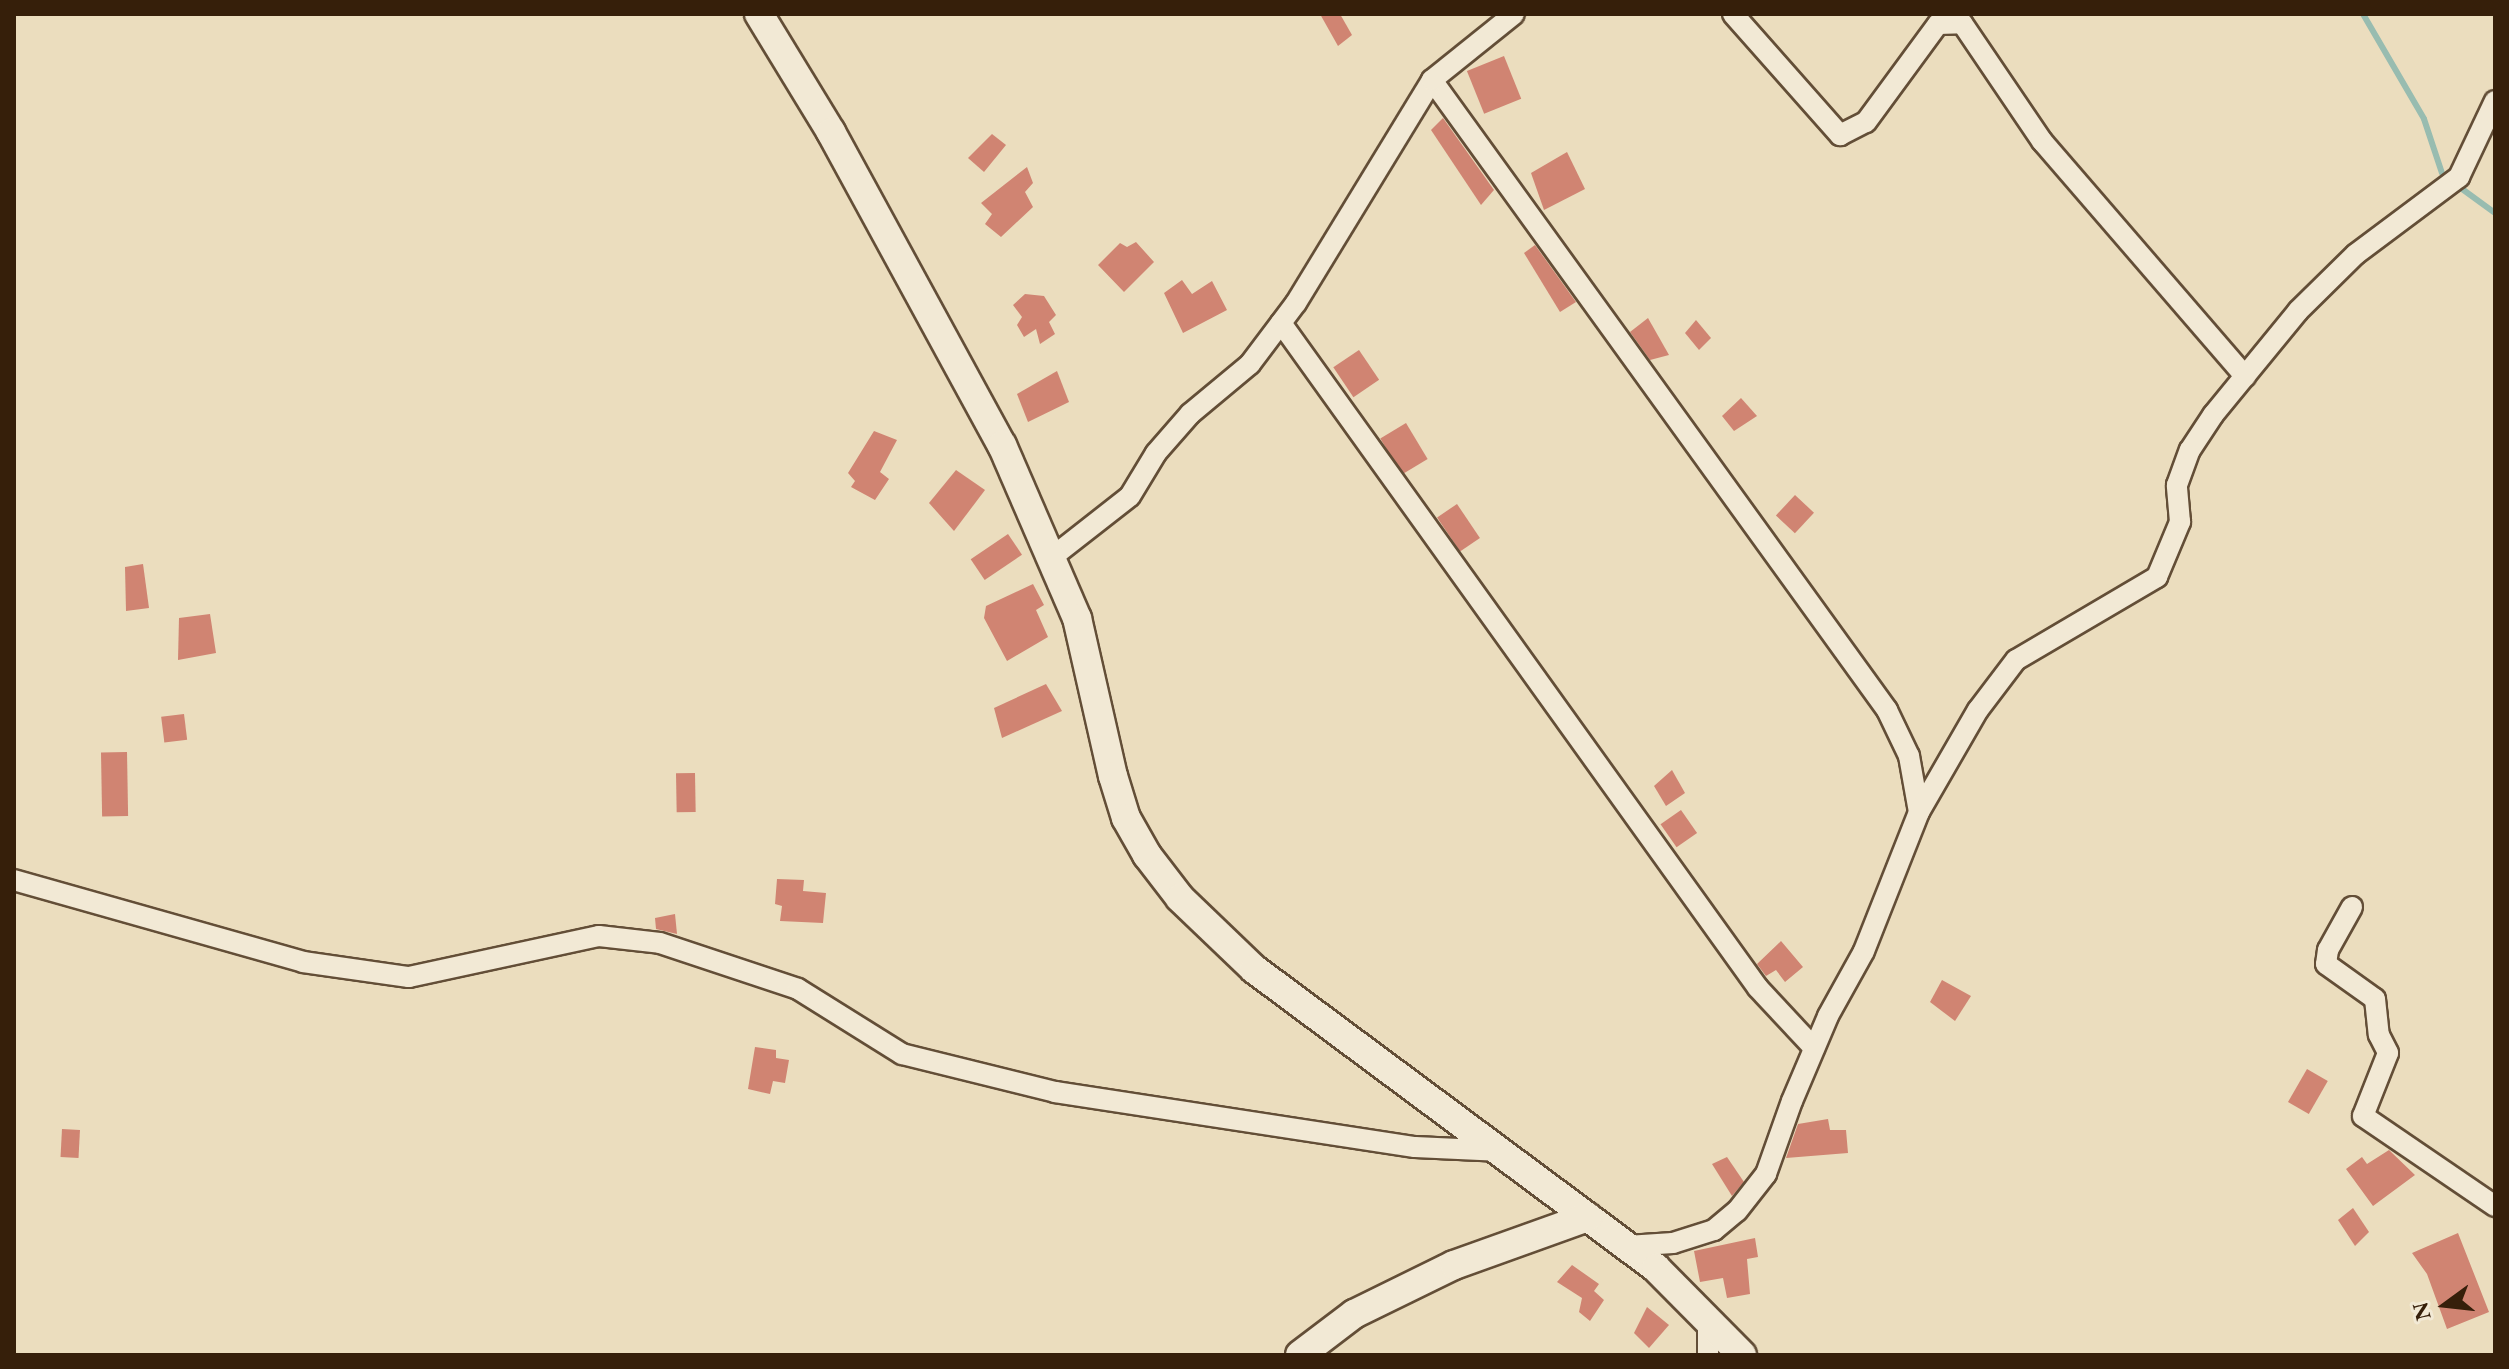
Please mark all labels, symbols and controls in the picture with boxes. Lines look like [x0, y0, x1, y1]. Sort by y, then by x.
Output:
north arrow [2405, 1265, 2485, 1345]
text: N [2405, 1299, 2438, 1324]

